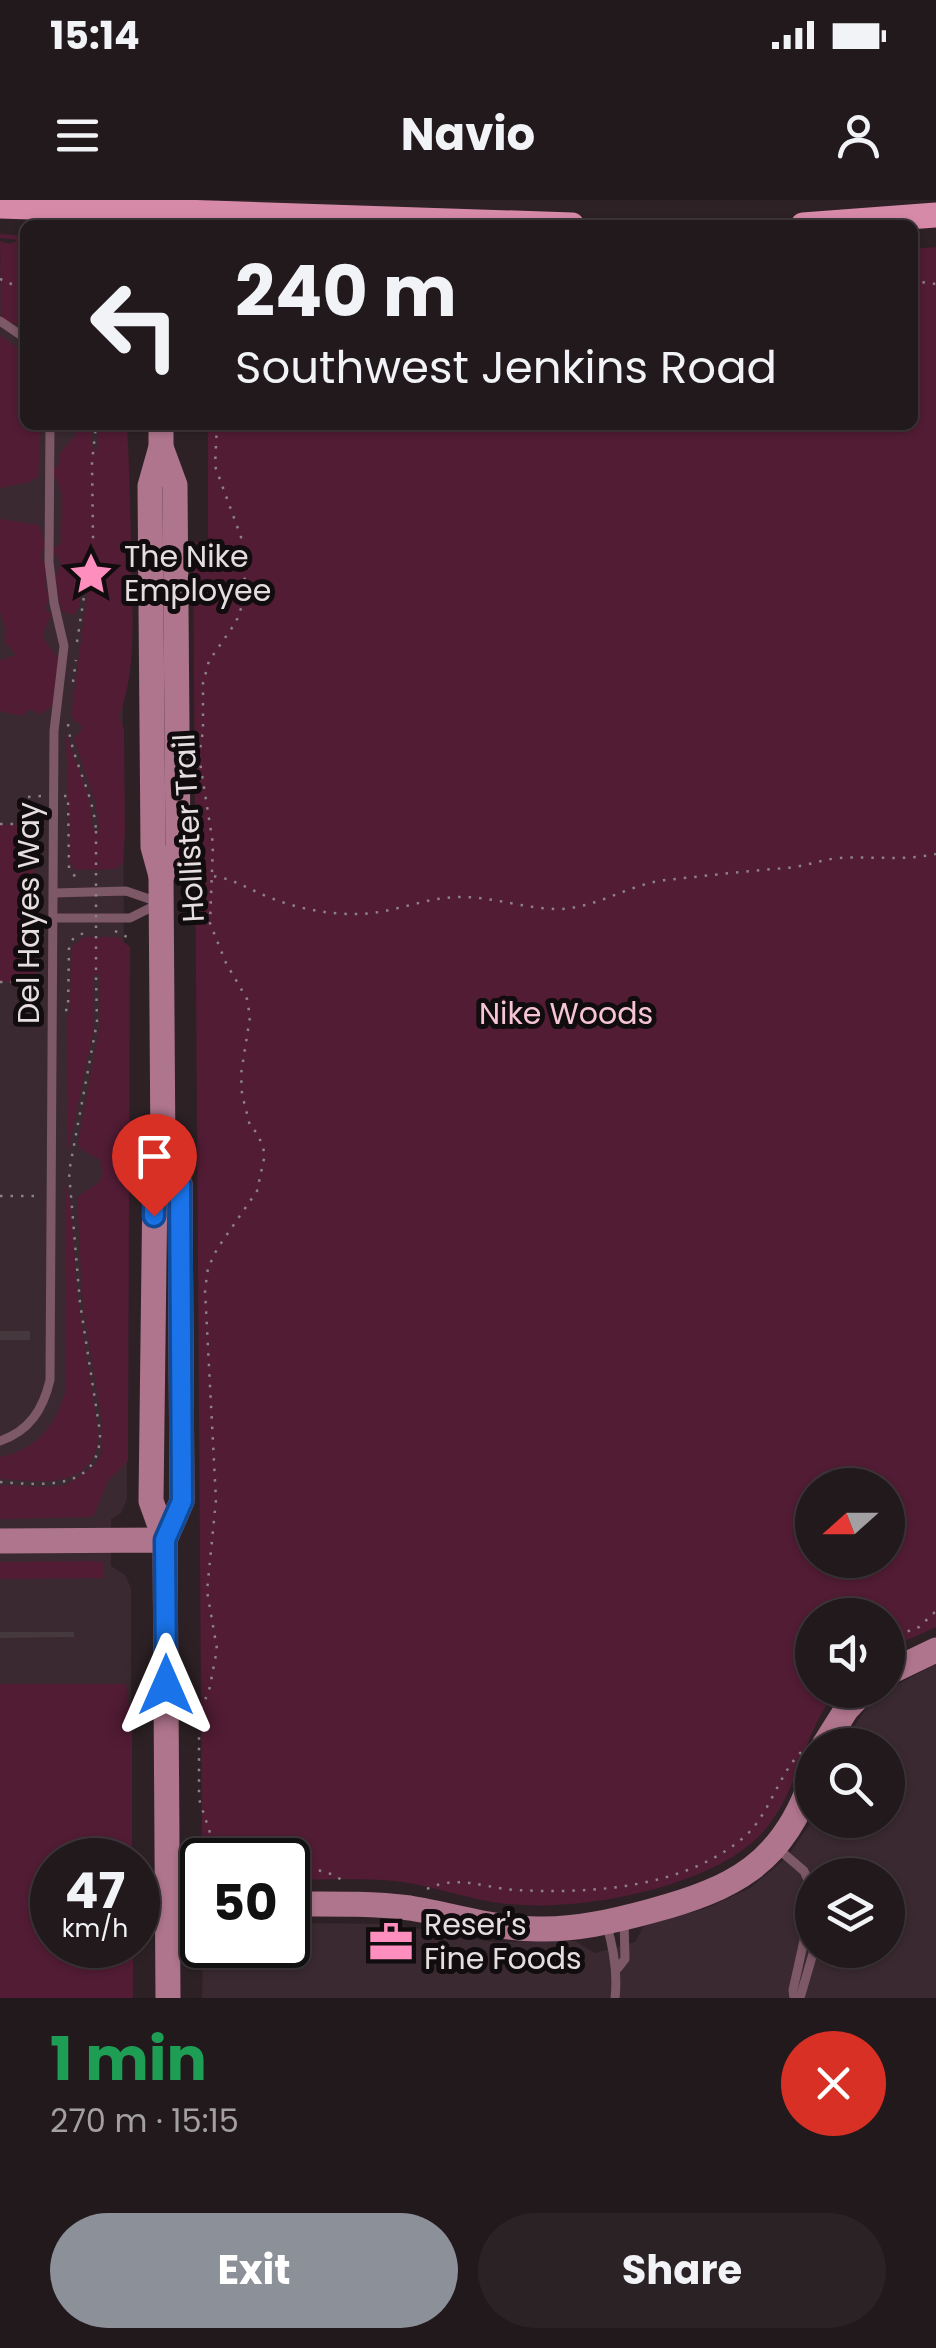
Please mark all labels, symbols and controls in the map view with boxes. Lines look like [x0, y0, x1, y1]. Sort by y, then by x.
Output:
text: 15:14 [50, 9, 140, 62]
text: Navio [401, 103, 535, 166]
icon: menu [50, 108, 105, 163]
icon: person [831, 108, 886, 163]
text: 240 m [235, 242, 457, 341]
icon: left [70, 260, 200, 390]
text: Southwest Jenkins Road [235, 336, 777, 399]
place label: The Nike Employee [124, 535, 271, 612]
place icon: The Nike Employee [67, 550, 115, 598]
street label: Hollister Trail [162, 733, 215, 923]
street label: Del Hayes Way [7, 802, 50, 1024]
park label: Nike Woods [479, 992, 653, 1035]
pin [112, 1114, 197, 1217]
icon: arrive [127, 1129, 182, 1184]
north arrow [795, 1468, 905, 1578]
map controls [795, 1468, 905, 1968]
button: sound [795, 1598, 905, 1708]
position arrow [114, 1633, 218, 1737]
button: search [795, 1728, 905, 1838]
speed limit sign: 50 [180, 1838, 310, 1968]
text: 47 [65, 1855, 125, 1926]
button: layers [795, 1858, 905, 1968]
place label: Reser's Fine Foods [424, 1903, 582, 1980]
text: km/h [62, 1911, 128, 1946]
office icon: Reser's Fine Foods [367, 1918, 415, 1966]
text: 1 min [50, 2017, 207, 2101]
button: close [781, 2031, 886, 2136]
text: 270 m · 15:15 [50, 2098, 239, 2143]
button: Exit [50, 2213, 458, 2328]
button: Share [478, 2213, 886, 2328]

